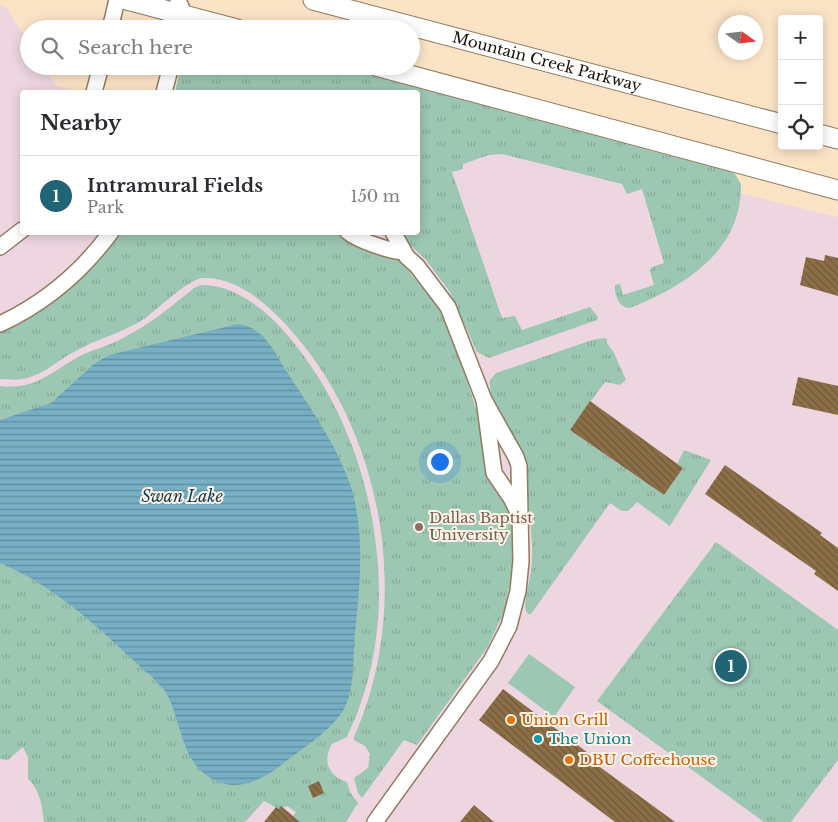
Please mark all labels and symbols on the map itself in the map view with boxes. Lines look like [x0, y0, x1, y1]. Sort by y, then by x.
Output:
north arrow [718, 15, 763, 60]
street label: Mountain Creek Parkway [451, 27, 644, 96]
your location [427, 449, 453, 475]
water label: Swan Lake [141, 486, 223, 506]
place label: Dallas Baptist University [429, 508, 533, 544]
marker: Dallas Baptist University [413, 521, 425, 533]
pin: 1 [715, 647, 747, 685]
place label: Union Grill [521, 710, 609, 729]
marker: Union Grill [505, 714, 517, 726]
place label: The Union [548, 729, 631, 748]
marker: The Union [532, 733, 544, 745]
place label: DBU Coffeehouse [579, 750, 716, 769]
marker: DBU Coffeehouse [563, 754, 575, 766]

